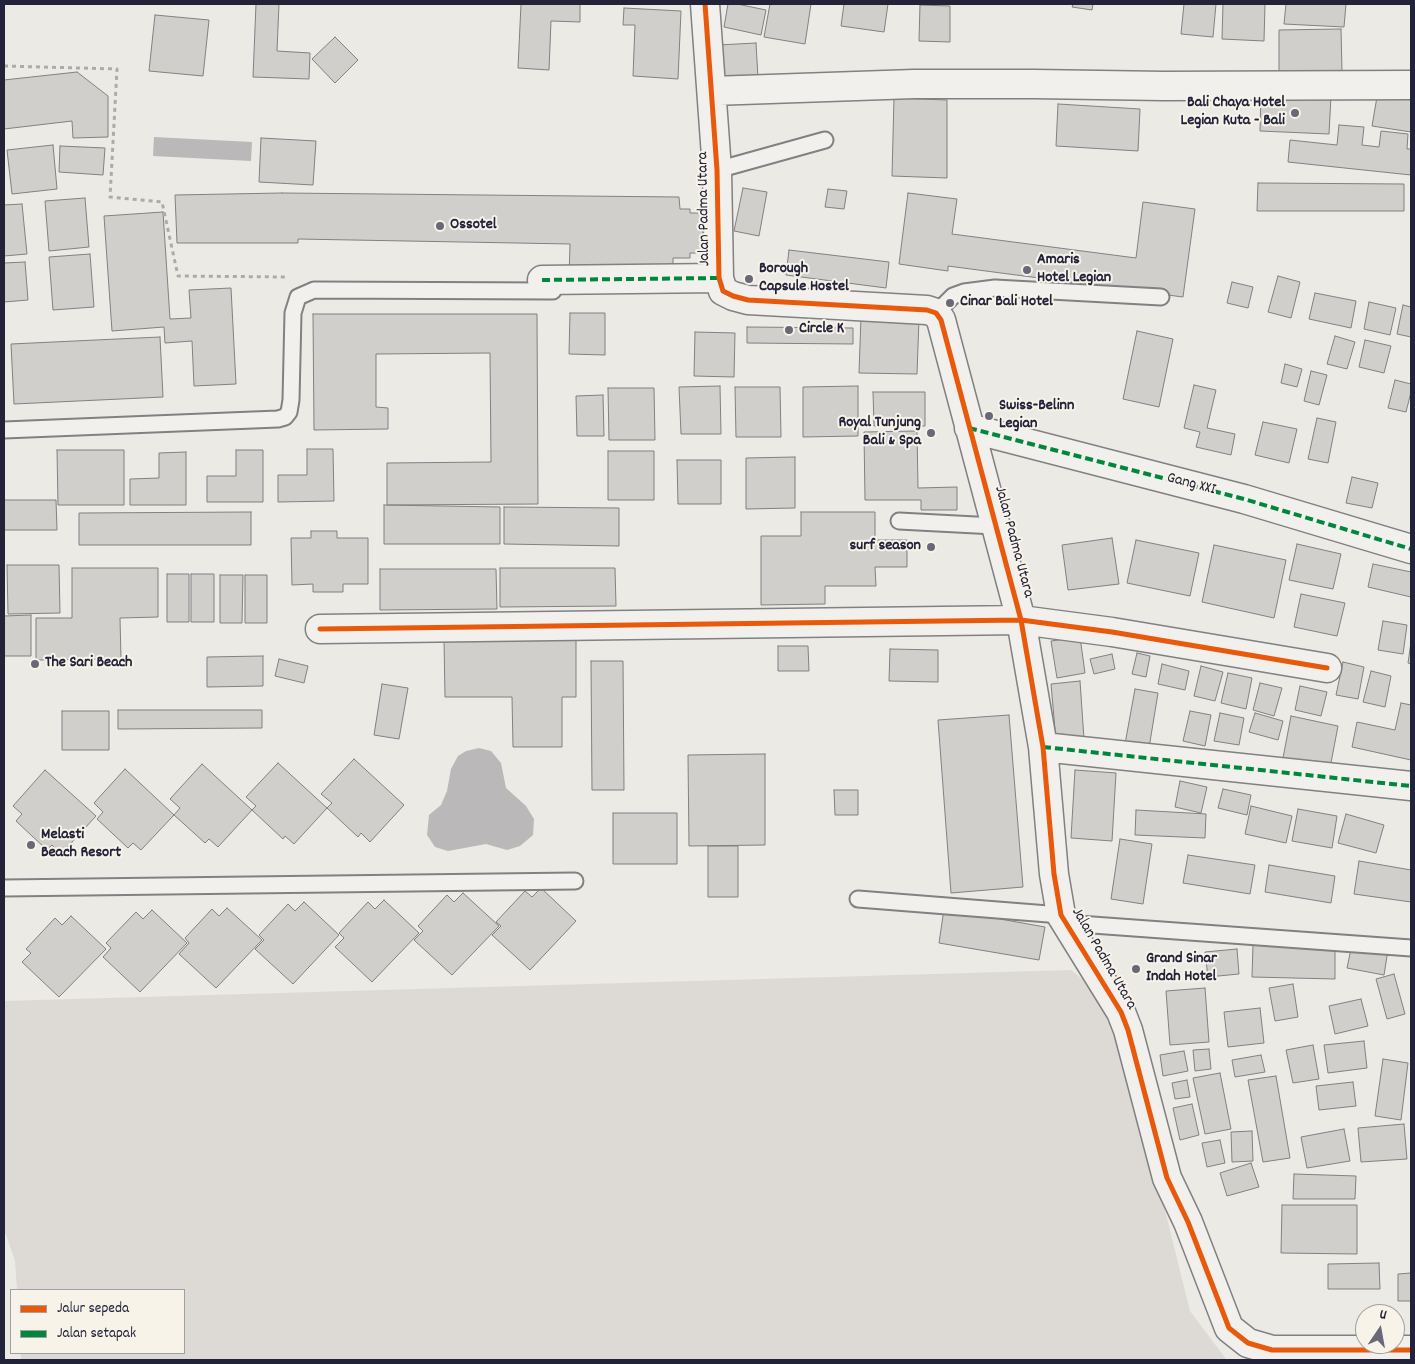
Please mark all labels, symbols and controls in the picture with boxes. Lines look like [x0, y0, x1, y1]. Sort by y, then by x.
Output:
place label: Bali Chaya Hotel Legian Kuta - Bali [1181, 94, 1285, 132]
marker: Bali Chaya Hotel Legian Kuta - Bali [1289, 107, 1301, 119]
street label: Jalan Padma Utara [694, 151, 716, 267]
place label: Ossotel [450, 216, 497, 236]
marker: Ossotel [434, 220, 446, 232]
place label: Amaris Hotel Legian [1037, 251, 1111, 289]
place label: Borough Capsule Hostel [759, 260, 849, 298]
marker: Amaris Hotel Legian [1021, 264, 1033, 276]
marker: Borough Capsule Hostel [743, 273, 755, 285]
place label: Cinar Bali Hotel [960, 293, 1053, 313]
marker: Cinar Bali Hotel [944, 297, 956, 309]
place label: Circle K [799, 320, 844, 340]
marker: Circle K [783, 324, 795, 336]
place label: Swiss-Belinn Legian [999, 397, 1074, 435]
marker: Swiss-Belinn Legian [983, 410, 995, 422]
place label: Royal Tunjung Bali & Spa [838, 414, 921, 452]
marker: Royal Tunjung Bali & Spa [925, 427, 937, 439]
street label: Gang XXI [1164, 469, 1218, 501]
street label: Jalan Padma Utara [989, 484, 1037, 600]
place label: surf season [850, 537, 921, 557]
marker: surf season [925, 541, 937, 553]
place label: The Sari Beach [45, 654, 132, 674]
marker: The Sari Beach [29, 658, 41, 670]
place label: Melasti Beach Resort [41, 826, 121, 864]
marker: Melasti Beach Resort [25, 839, 37, 851]
street label: Jalan Padma Utara [1066, 905, 1140, 1013]
place label: Grand Sinar Indah Hotel [1146, 950, 1217, 988]
marker: Grand Sinar Indah Hotel [1130, 963, 1142, 975]
legend [10, 1289, 185, 1354]
text: Jalur sepeda [57, 1298, 129, 1320]
north arrow [1355, 1304, 1405, 1354]
text: U [1378, 1305, 1388, 1326]
text: Jalan setapak [57, 1323, 136, 1345]

